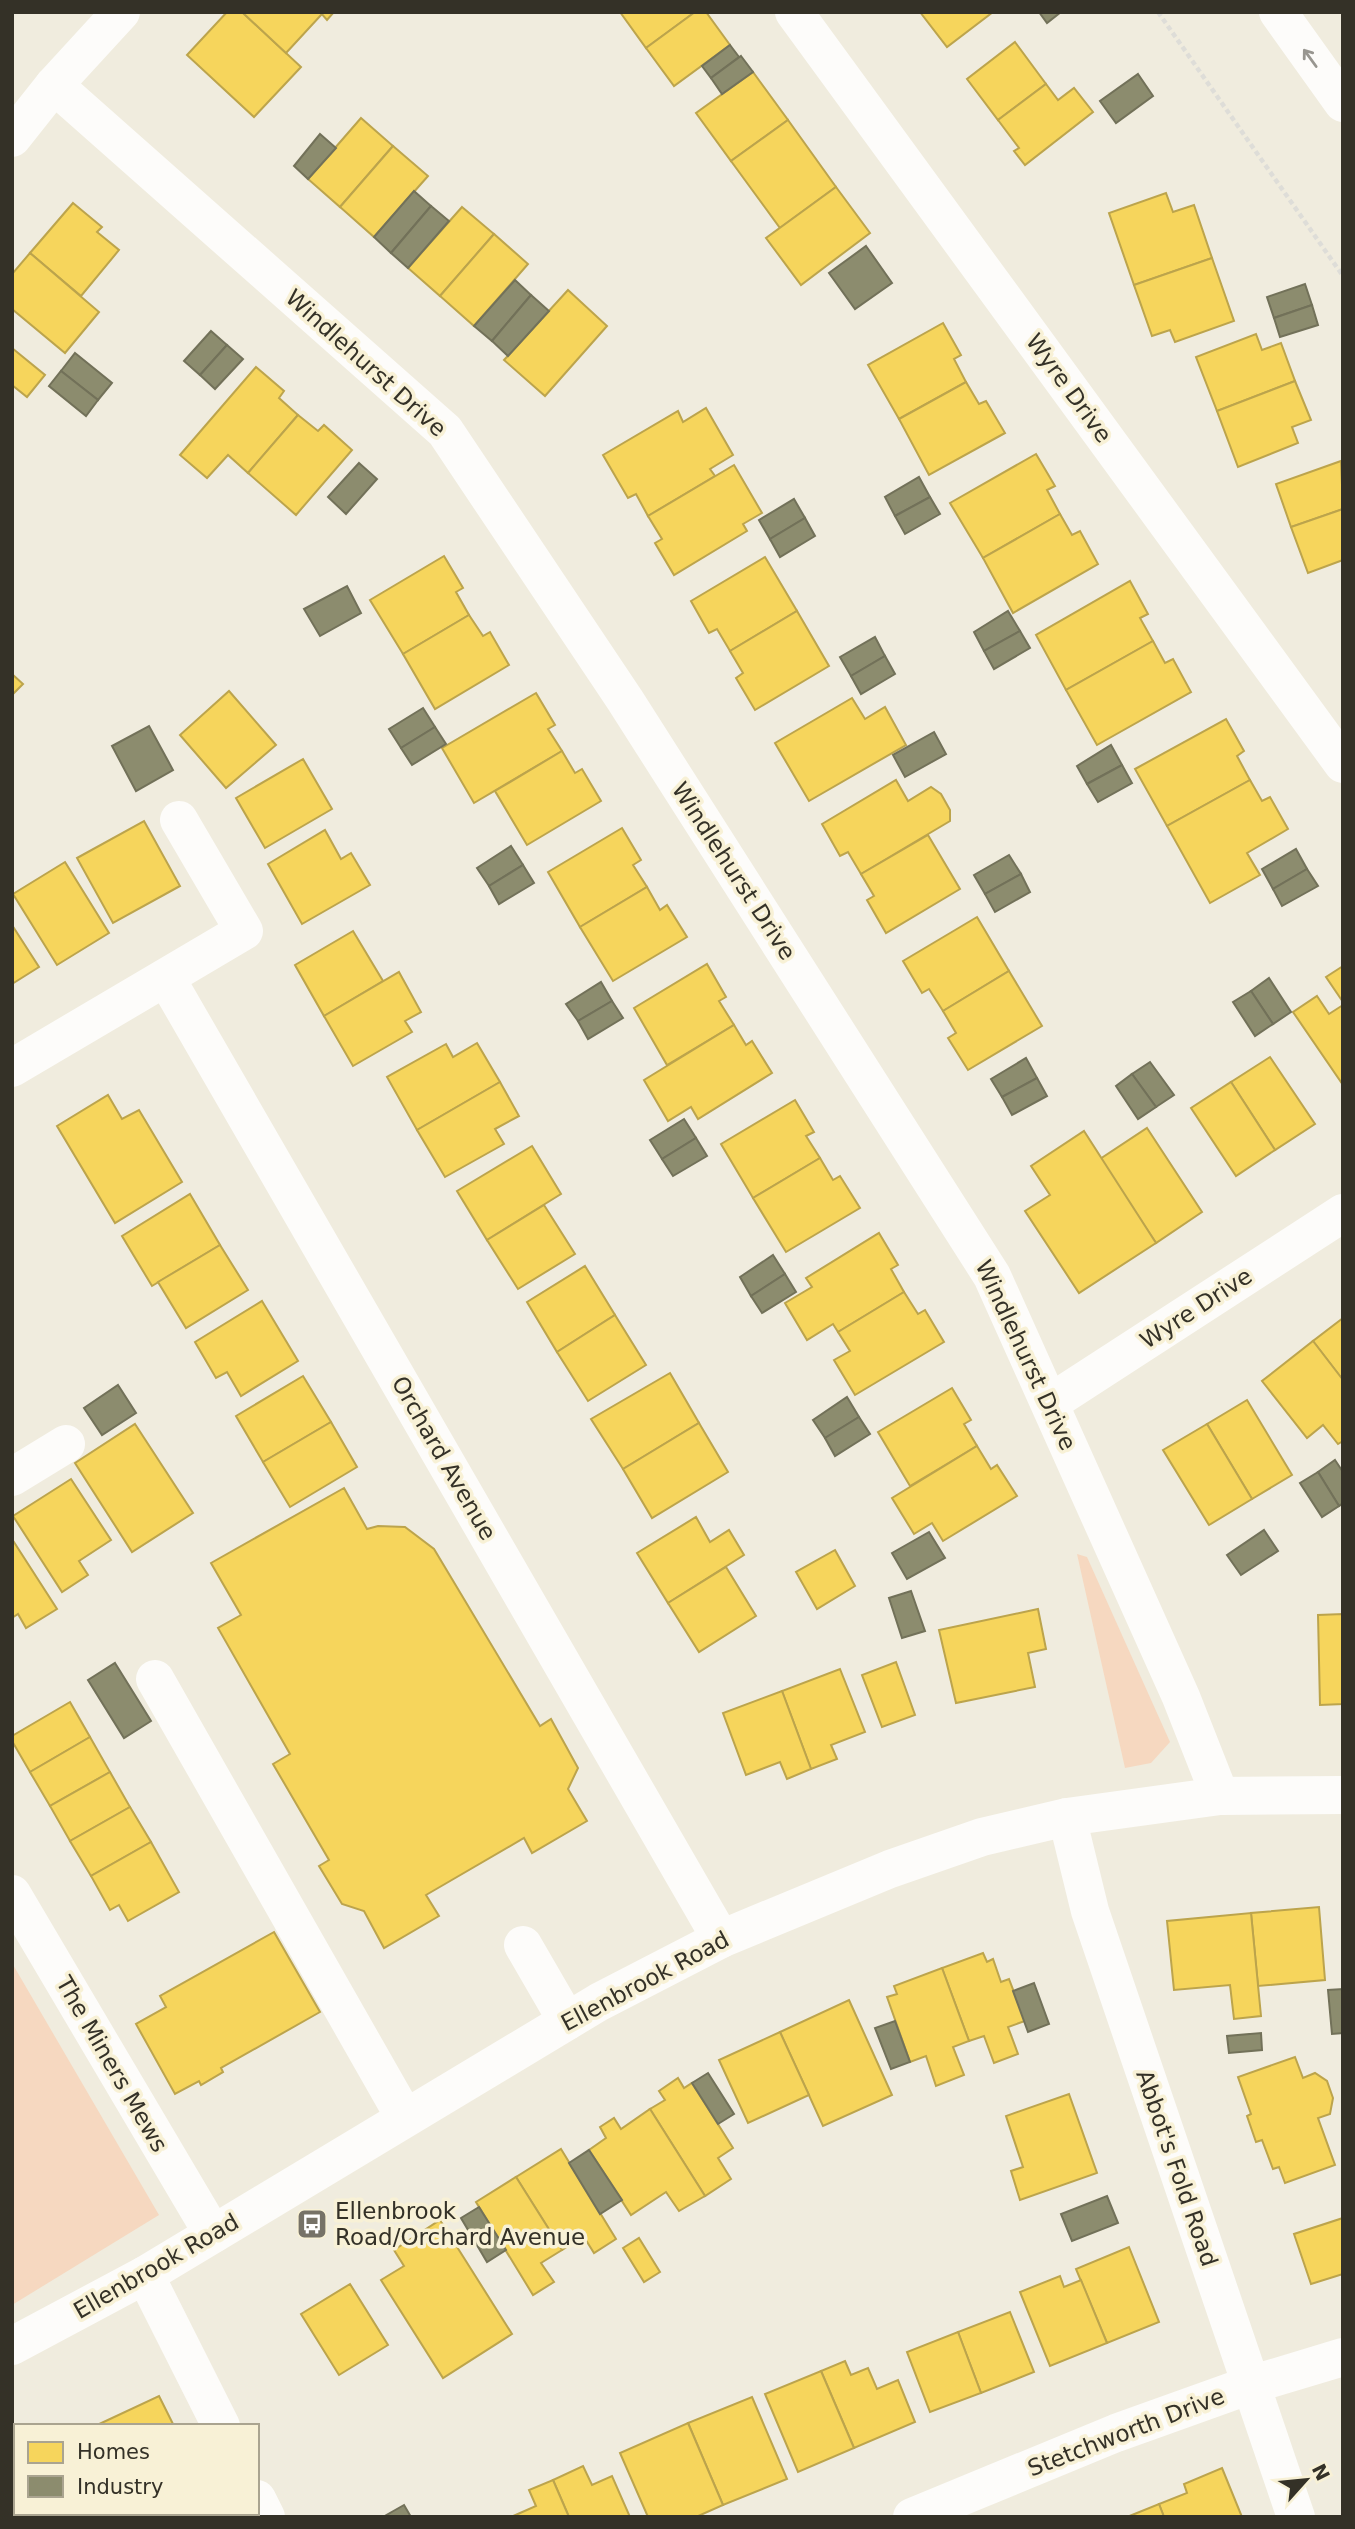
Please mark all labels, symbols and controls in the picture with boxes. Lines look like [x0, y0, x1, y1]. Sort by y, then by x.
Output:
one-way arrow [1303, 48, 1318, 67]
street label: Windlehurst Drive [281, 284, 451, 442]
street label: Wyre Drive [1021, 329, 1117, 447]
street label: Windlehurst Drive [667, 777, 801, 965]
street label: Windlehurst Drive [971, 1256, 1081, 1454]
street label: Wyre Drive [1135, 1262, 1257, 1354]
street label: Orchard Avenue [387, 1371, 501, 1545]
street label: Ellenbrook Road [557, 1926, 733, 2036]
street label: The Miners Mews [51, 1971, 173, 2156]
street label: Abbot's Fold Road [1131, 2066, 1223, 2270]
place label: Ellenbrook Road/Orchard Avenue [335, 2198, 585, 2250]
bus stop icon: Ellenbrook Road/Orchard Avenue [295, 2207, 329, 2241]
street label: Ellenbrook Road [69, 2208, 243, 2324]
street label: Stetchworth Drive [1024, 2382, 1228, 2482]
legend [14, 2424, 259, 2515]
text: Homes [77, 2440, 150, 2464]
north arrow [1271, 2445, 1341, 2515]
text: N [1308, 2460, 1335, 2484]
text: Industry [77, 2475, 163, 2499]

